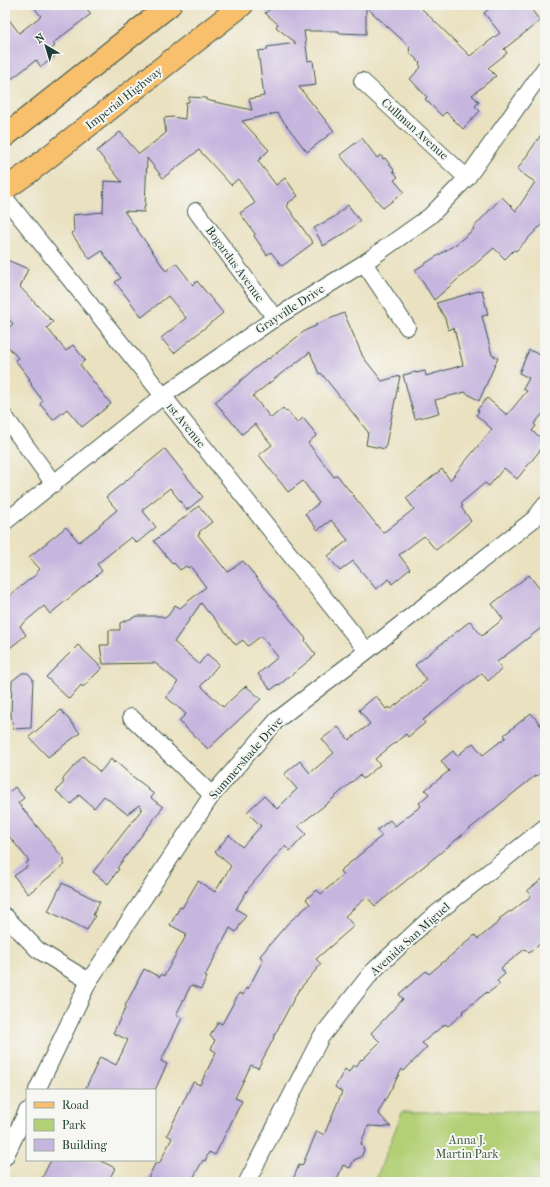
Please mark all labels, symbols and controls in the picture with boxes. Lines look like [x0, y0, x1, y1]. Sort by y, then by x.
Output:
north arrow [26, 26, 66, 66]
text: N [33, 30, 48, 46]
street label: Imperial Highway [83, 63, 166, 132]
street label: Cullman Avenue [379, 95, 451, 163]
street label: Bogardus Avenue [203, 224, 267, 304]
street label: Grayville Drive [253, 282, 327, 336]
street label: 1st Avenue [163, 399, 209, 451]
street label: Summershade Drive [206, 714, 286, 802]
street label: Avenida San Miguel [366, 899, 453, 979]
legend [26, 1089, 156, 1161]
text: Road [62, 1098, 89, 1112]
text: Park [62, 1118, 87, 1132]
park label: Anna J. Martin Park [436, 1133, 499, 1161]
text: Building [62, 1138, 107, 1152]

